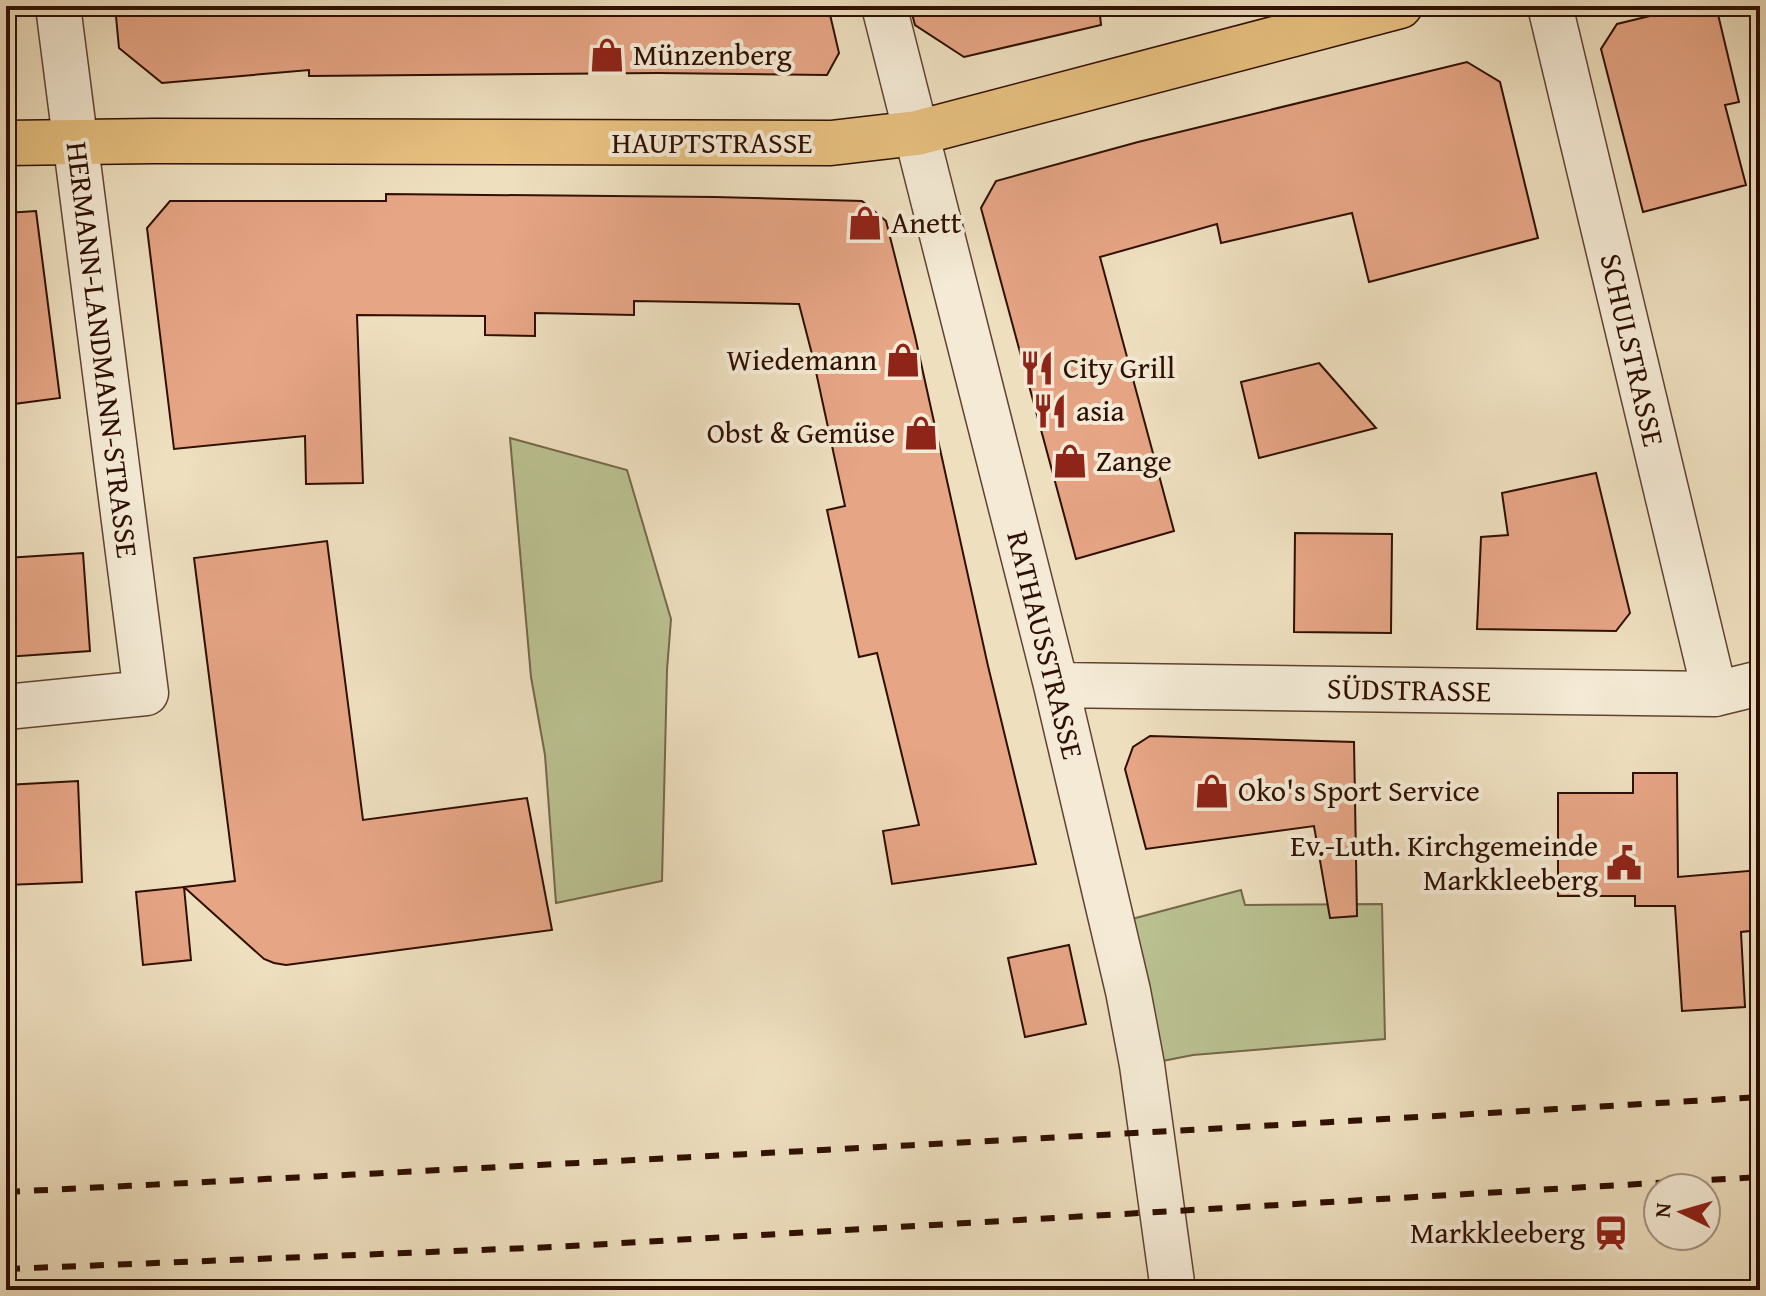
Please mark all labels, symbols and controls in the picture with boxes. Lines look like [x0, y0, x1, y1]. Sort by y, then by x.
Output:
place label: Münzenberg [633, 32, 792, 76]
shop icon: Münzenberg [588, 36, 626, 74]
street label: HAUPTSTRASSE [611, 120, 813, 164]
street label: HERMANN-LANDMANN-STRASSE [56, 139, 150, 561]
place label: Anett [891, 200, 962, 244]
shop icon: Anett [846, 204, 884, 242]
street label: SCHULSTRASSE [1589, 249, 1677, 451]
place label: Wiedemann [727, 337, 877, 381]
shop icon: Wiedemann [884, 341, 922, 379]
place label: City Grill [1063, 345, 1175, 389]
restaurant icon: City Grill [1018, 349, 1056, 387]
place label: asia [1076, 388, 1125, 432]
restaurant icon: asia [1031, 392, 1069, 430]
place label: Obst & Gemüse [707, 410, 895, 454]
shop icon: Obst & Gemüse [902, 414, 940, 452]
place label: Zange [1096, 438, 1172, 482]
shop icon: Zange [1051, 442, 1089, 480]
street label: RATHAUSSTRASSE [996, 526, 1096, 763]
street label: SÜDSTRASSE [1327, 666, 1491, 712]
place label: Oko's Sport Service [1238, 768, 1480, 812]
shop icon: Oko's Sport Service [1193, 772, 1231, 810]
place label: Ev.-Luth. Kirchgemeinde Markkleeberg [1290, 823, 1598, 901]
public building icon: Ev.-Luth. Kirchgemeinde Markkleeberg [1605, 844, 1643, 882]
north arrow [1642, 1172, 1722, 1252]
text: N [1645, 1201, 1679, 1219]
place label: Markkleeberg [1410, 1210, 1585, 1254]
station icon: Markkleeberg [1592, 1214, 1630, 1252]

